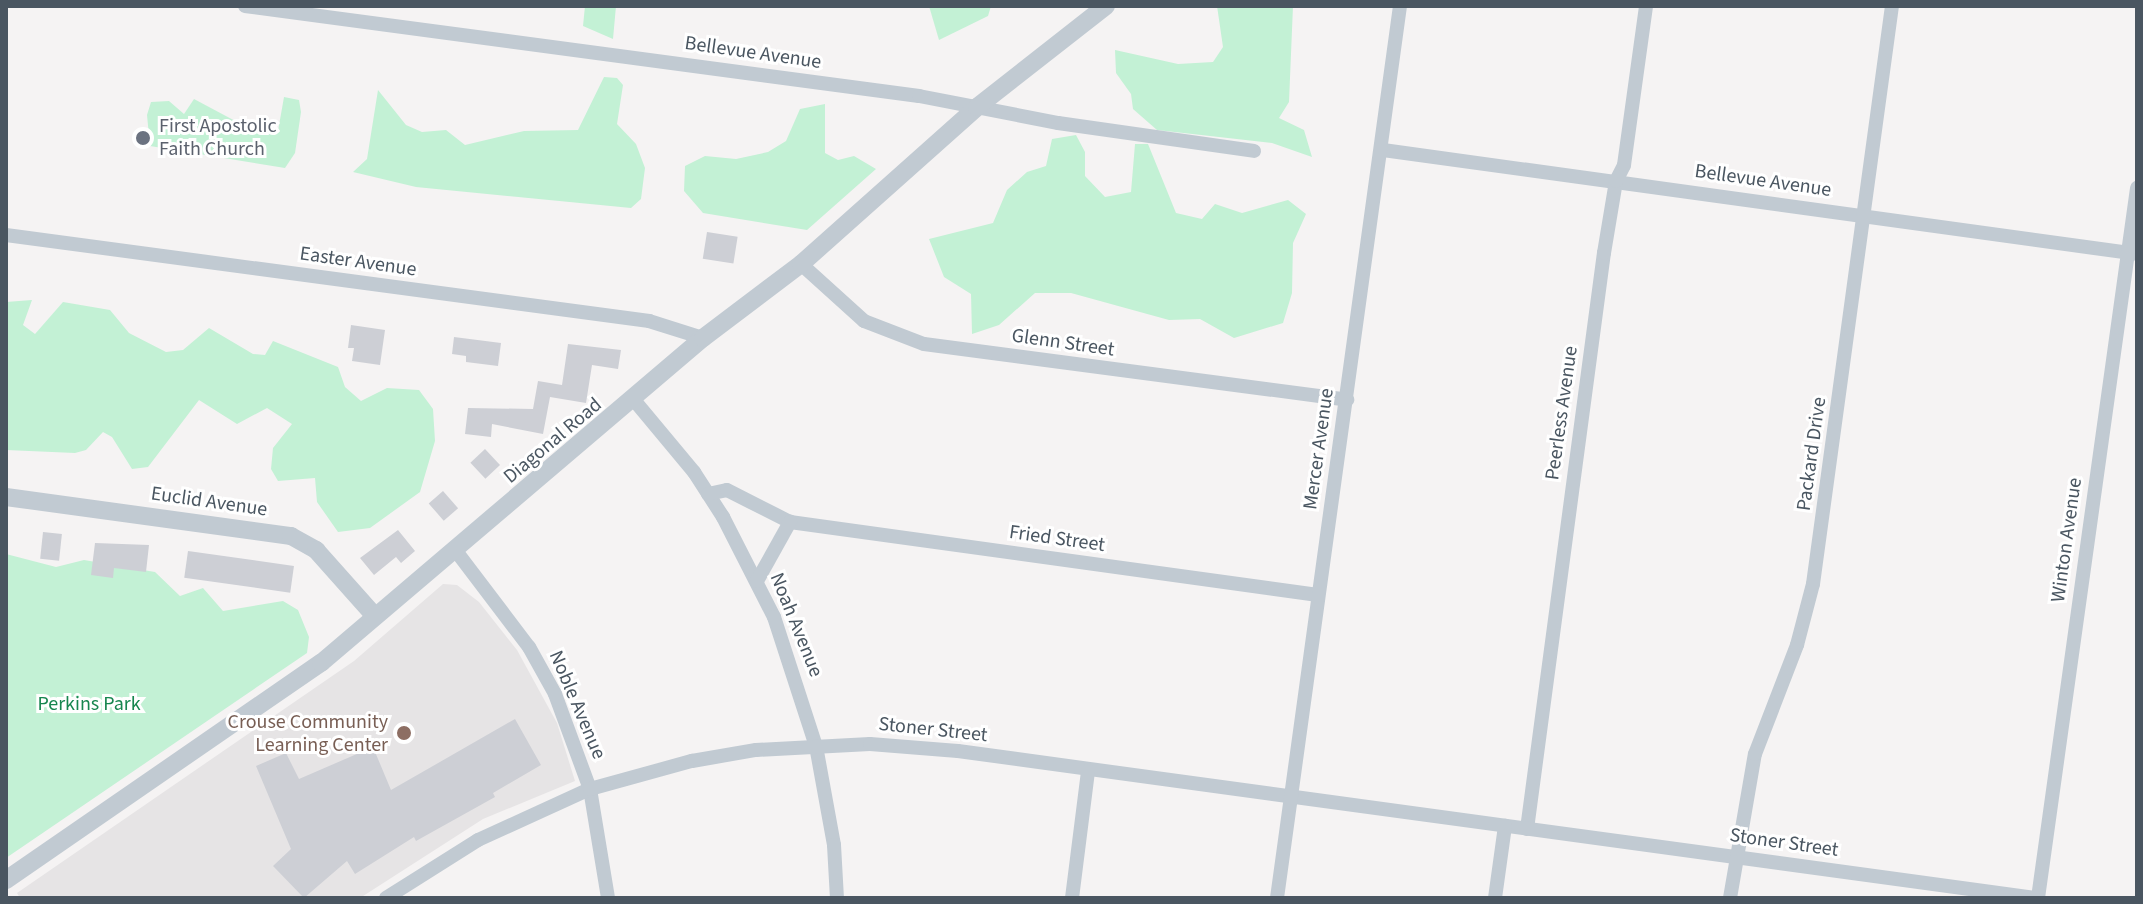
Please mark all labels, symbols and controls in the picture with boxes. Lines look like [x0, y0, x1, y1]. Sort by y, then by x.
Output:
street label: Bellevue Avenue [683, 32, 823, 74]
place label: First Apostolic Faith Church [159, 114, 277, 161]
marker: First Apostolic Faith Church [134, 129, 152, 147]
street label: Bellevue Avenue [1693, 160, 1833, 202]
street label: Easter Avenue [298, 242, 418, 282]
street label: Glenn Street [1010, 324, 1116, 362]
street label: Peerless Avenue [1541, 344, 1583, 482]
street label: Mercer Avenue [1299, 387, 1339, 511]
street label: Diagonal Road [499, 393, 607, 489]
street label: Packard Drive [1792, 396, 1832, 512]
street label: Winton Avenue [2046, 476, 2088, 604]
street label: Euclid Avenue [149, 482, 269, 522]
street label: Fried Street [1008, 520, 1106, 558]
street label: Noah Avenue [764, 569, 828, 681]
street label: Noble Avenue [543, 647, 611, 763]
park label: Perkins Park [37, 692, 141, 716]
place label: Crouse Community Learning Center [228, 710, 388, 757]
street label: Stoner Street [877, 712, 989, 748]
marker: Crouse Community Learning Center [395, 724, 413, 742]
street label: Stoner Street [1728, 824, 1840, 862]

